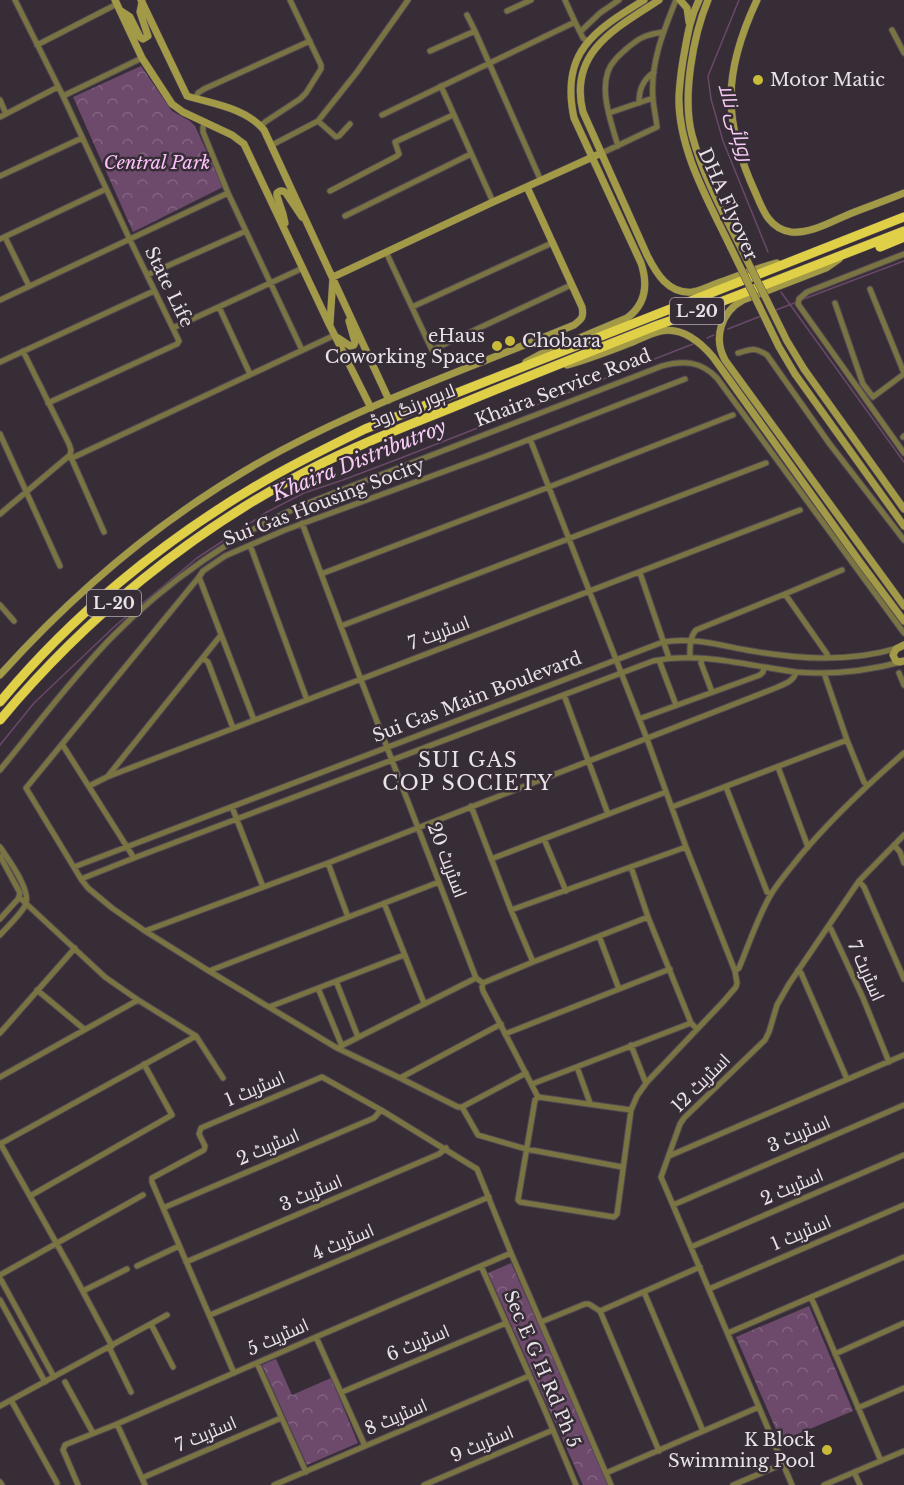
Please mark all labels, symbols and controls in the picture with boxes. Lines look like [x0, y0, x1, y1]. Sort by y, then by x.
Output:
place label: Motor Matic [770, 69, 885, 91]
marker: Motor Matic [751, 73, 765, 87]
water label: روہائی نالا [712, 80, 759, 166]
street label: DHA Flyover [693, 144, 763, 264]
park label: Central Park [104, 152, 210, 174]
street label: State Life [140, 243, 198, 331]
road number: L-20 [670, 298, 724, 324]
place label: eHaus Coworking Space [325, 325, 485, 368]
place label: Chobara [522, 330, 601, 352]
marker: Chobara [503, 334, 517, 348]
marker: eHaus Coworking Space [490, 339, 504, 353]
street label: Khaira Service Road [472, 344, 654, 432]
street label: لاہور رنگ روڈ [367, 379, 459, 434]
water label: Khaira Distributroy [268, 414, 450, 506]
street label: Sui Gas Housing Socity [220, 453, 428, 551]
road number: L-20 [87, 590, 141, 616]
street label: اسٹریٹ 7 [405, 611, 473, 655]
street label: Sui Gas Main Boulevard [369, 647, 585, 747]
district label: SUI GAS COP SOCIETY [382, 748, 554, 795]
street label: اسٹریٹ 20 [423, 819, 471, 901]
street label: اسٹریٹ 7 [843, 937, 889, 1005]
street label: اسٹریٹ 12 [667, 1049, 735, 1117]
street label: اسٹریٹ 1 [222, 1067, 288, 1111]
street label: اسٹریٹ 3 [764, 1111, 834, 1157]
street label: اسٹریٹ 2 [233, 1124, 303, 1170]
street label: اسٹریٹ 2 [757, 1164, 827, 1210]
street label: اسٹریٹ 3 [276, 1170, 346, 1216]
street label: اسٹریٹ 1 [768, 1211, 834, 1255]
street label: اسٹریٹ 4 [308, 1219, 378, 1265]
street label: Sec E G H Rd Ph 5 [499, 1287, 585, 1451]
street label: اسٹریٹ 5 [244, 1314, 312, 1360]
street label: اسٹریٹ 6 [383, 1320, 453, 1366]
street label: اسٹریٹ 8 [361, 1394, 431, 1440]
street label: اسٹریٹ 7 [172, 1411, 240, 1457]
street label: اسٹریٹ 9 [447, 1421, 517, 1467]
place label: K Block Swimming Pool [668, 1429, 815, 1472]
marker: K Block Swimming Pool [820, 1443, 834, 1457]

